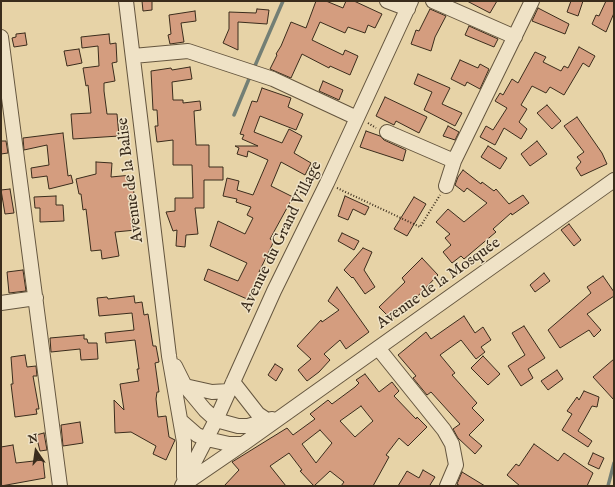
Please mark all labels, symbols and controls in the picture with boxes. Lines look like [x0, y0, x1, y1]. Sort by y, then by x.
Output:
street label: Avenue de la Balise [114, 116, 148, 244]
street label: Avenue du Grand Village [237, 159, 327, 315]
street label: Avenue de la Mosquée [373, 234, 505, 334]
north arrow [16, 431, 56, 471]
text: N [27, 431, 40, 447]

